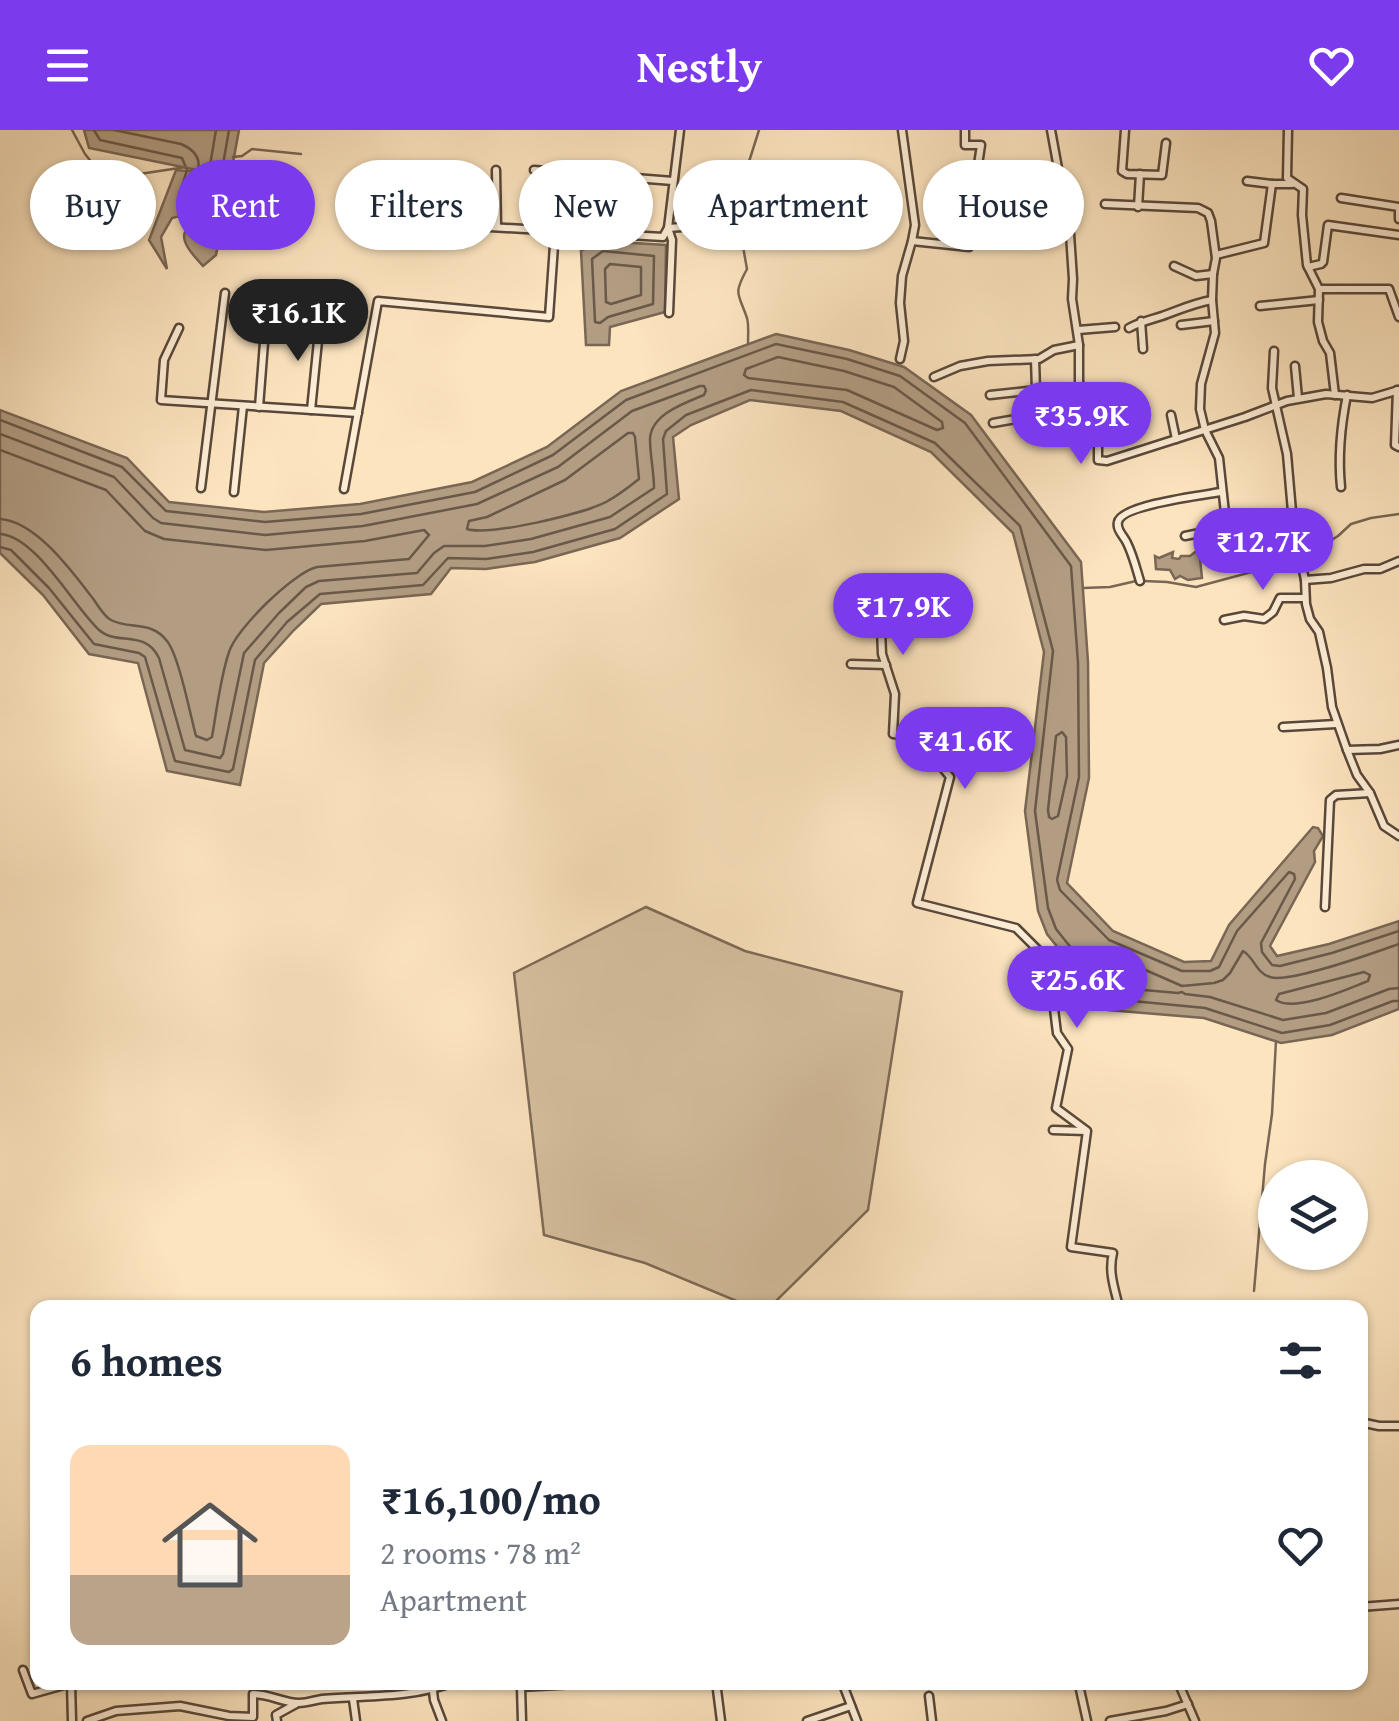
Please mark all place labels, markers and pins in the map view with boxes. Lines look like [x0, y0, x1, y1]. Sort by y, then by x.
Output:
pin: ₹16.1K [217, 279, 379, 364]
pin: ₹35.9K [1000, 382, 1162, 467]
pin: ₹12.7K [1182, 508, 1344, 593]
pin: ₹17.9K [822, 573, 984, 658]
pin: ₹41.6K [884, 707, 1046, 792]
pin: ₹25.6K [996, 946, 1158, 1031]

